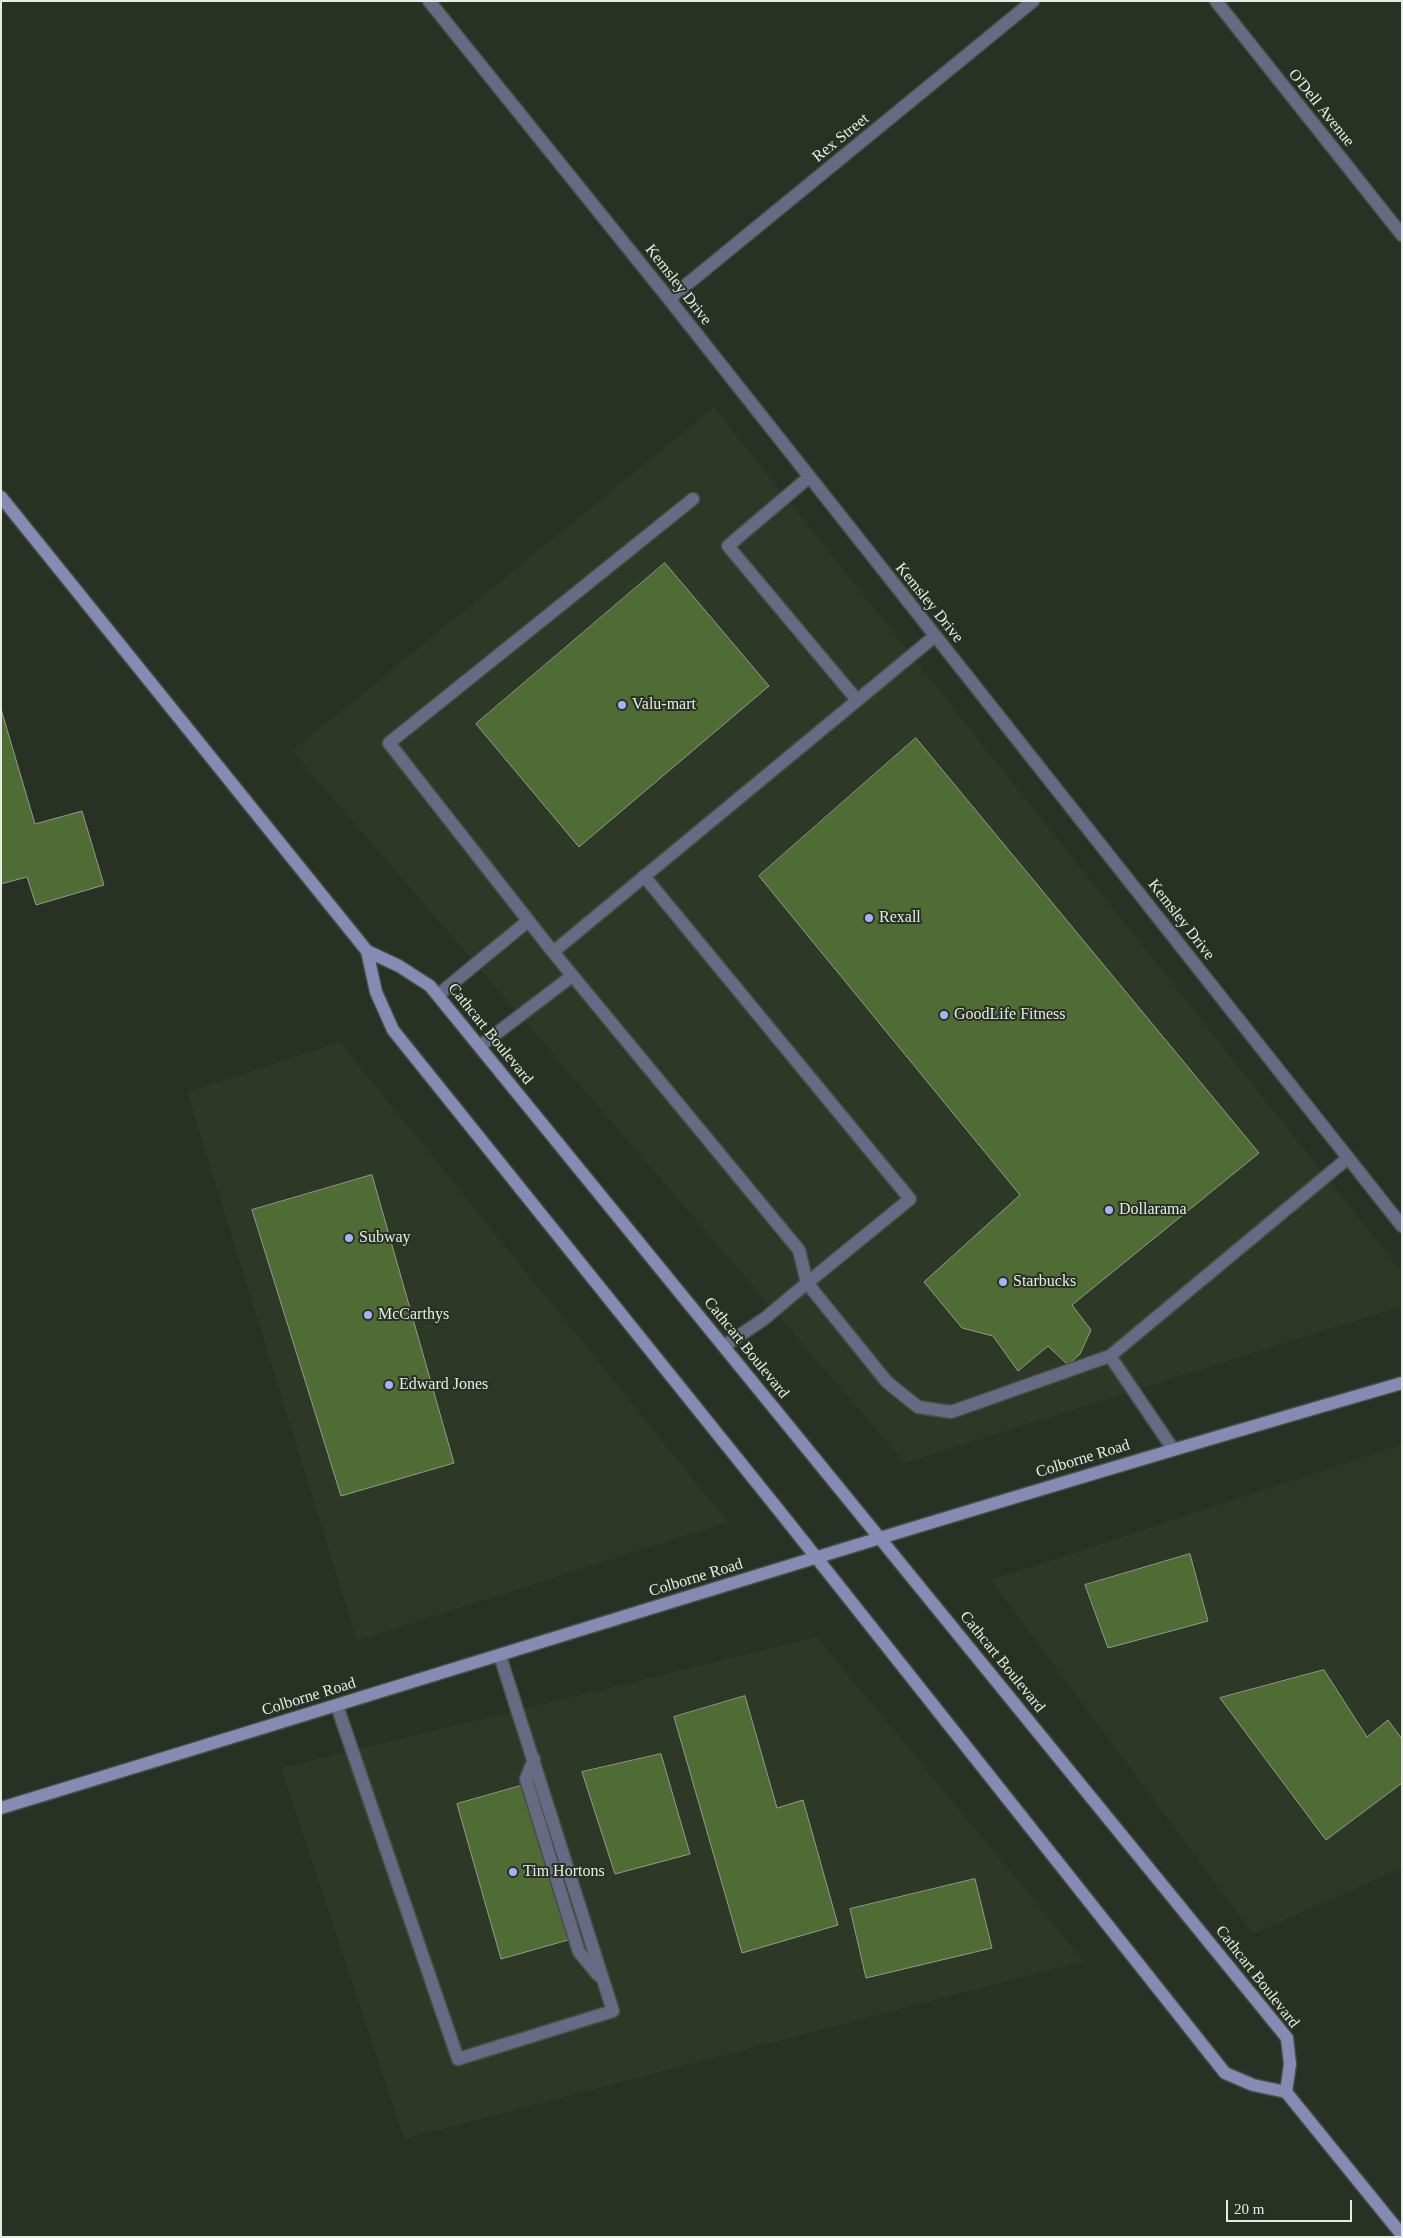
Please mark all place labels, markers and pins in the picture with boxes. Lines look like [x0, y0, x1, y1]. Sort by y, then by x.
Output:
place label: Valu-mart [632, 695, 696, 715]
marker: Valu-mart [616, 699, 628, 711]
place label: Rexall [879, 908, 921, 928]
marker: Rexall [863, 912, 875, 924]
place label: GoodLife Fitness [954, 1005, 1066, 1025]
marker: GoodLife Fitness [938, 1009, 950, 1021]
place label: Dollarama [1119, 1200, 1187, 1220]
marker: Dollarama [1103, 1204, 1115, 1216]
place label: Subway [359, 1228, 411, 1248]
marker: Subway [343, 1232, 355, 1244]
place label: Starbucks [1013, 1272, 1076, 1292]
marker: Starbucks [997, 1276, 1009, 1288]
place label: McCarthys [378, 1305, 449, 1325]
marker: McCarthys [362, 1309, 374, 1321]
place label: Edward Jones [399, 1375, 488, 1395]
marker: Edward Jones [383, 1379, 395, 1391]
place label: Tim Hortons [523, 1862, 605, 1882]
marker: Tim Hortons [507, 1866, 519, 1878]

